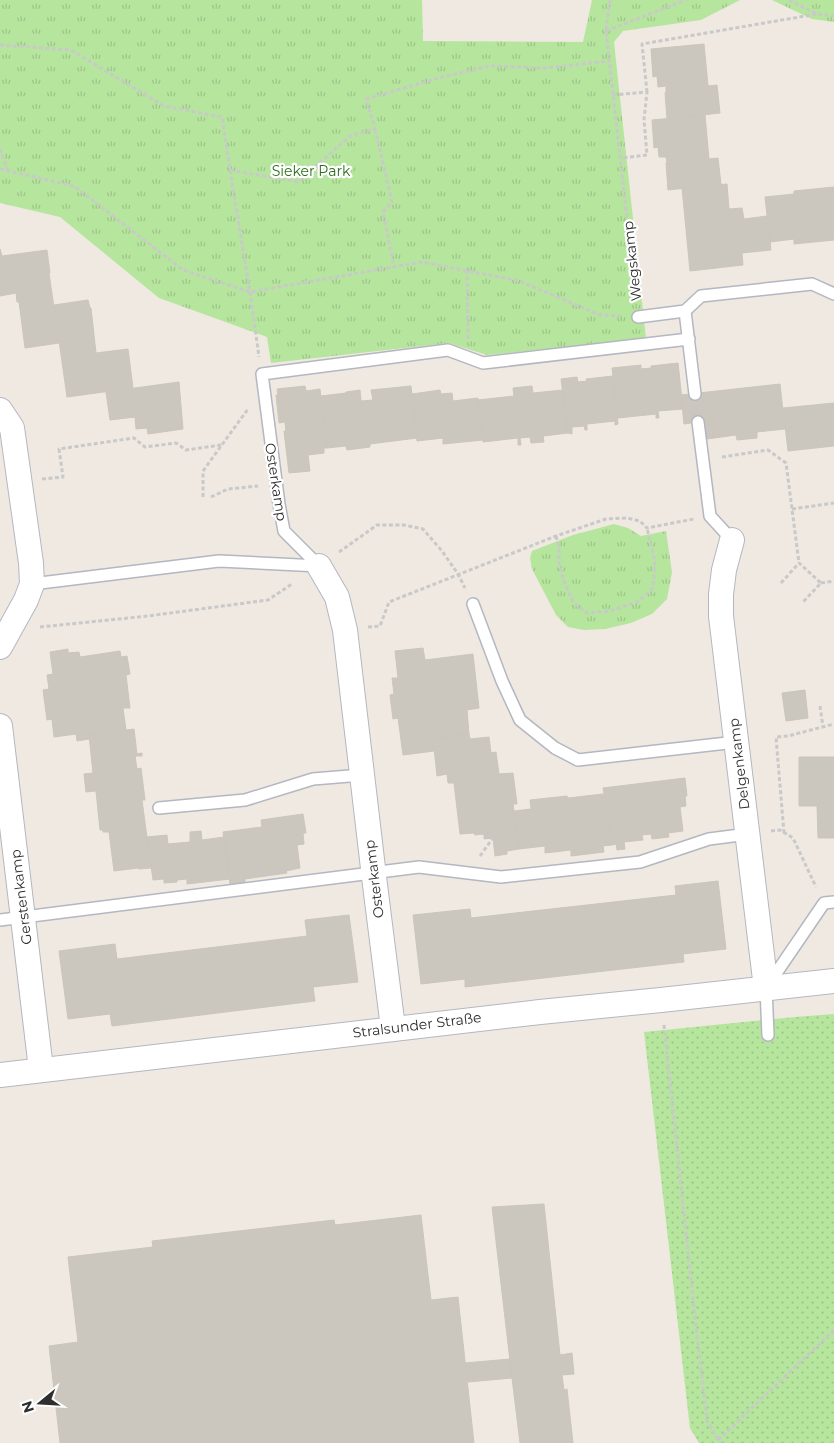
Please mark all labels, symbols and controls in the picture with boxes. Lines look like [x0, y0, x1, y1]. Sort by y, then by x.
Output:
park label: Sieker Park [272, 162, 351, 180]
street label: Wegskamp [619, 220, 645, 302]
street label: Osterkamp [261, 442, 291, 522]
street label: Delgenkamp [724, 717, 754, 811]
street label: Osterkamp [360, 839, 388, 919]
street label: Gerstenkamp [6, 848, 36, 946]
street label: Stralsunder Straße [352, 1008, 482, 1042]
north arrow [15, 1378, 65, 1428]
text: N [17, 1399, 38, 1415]

